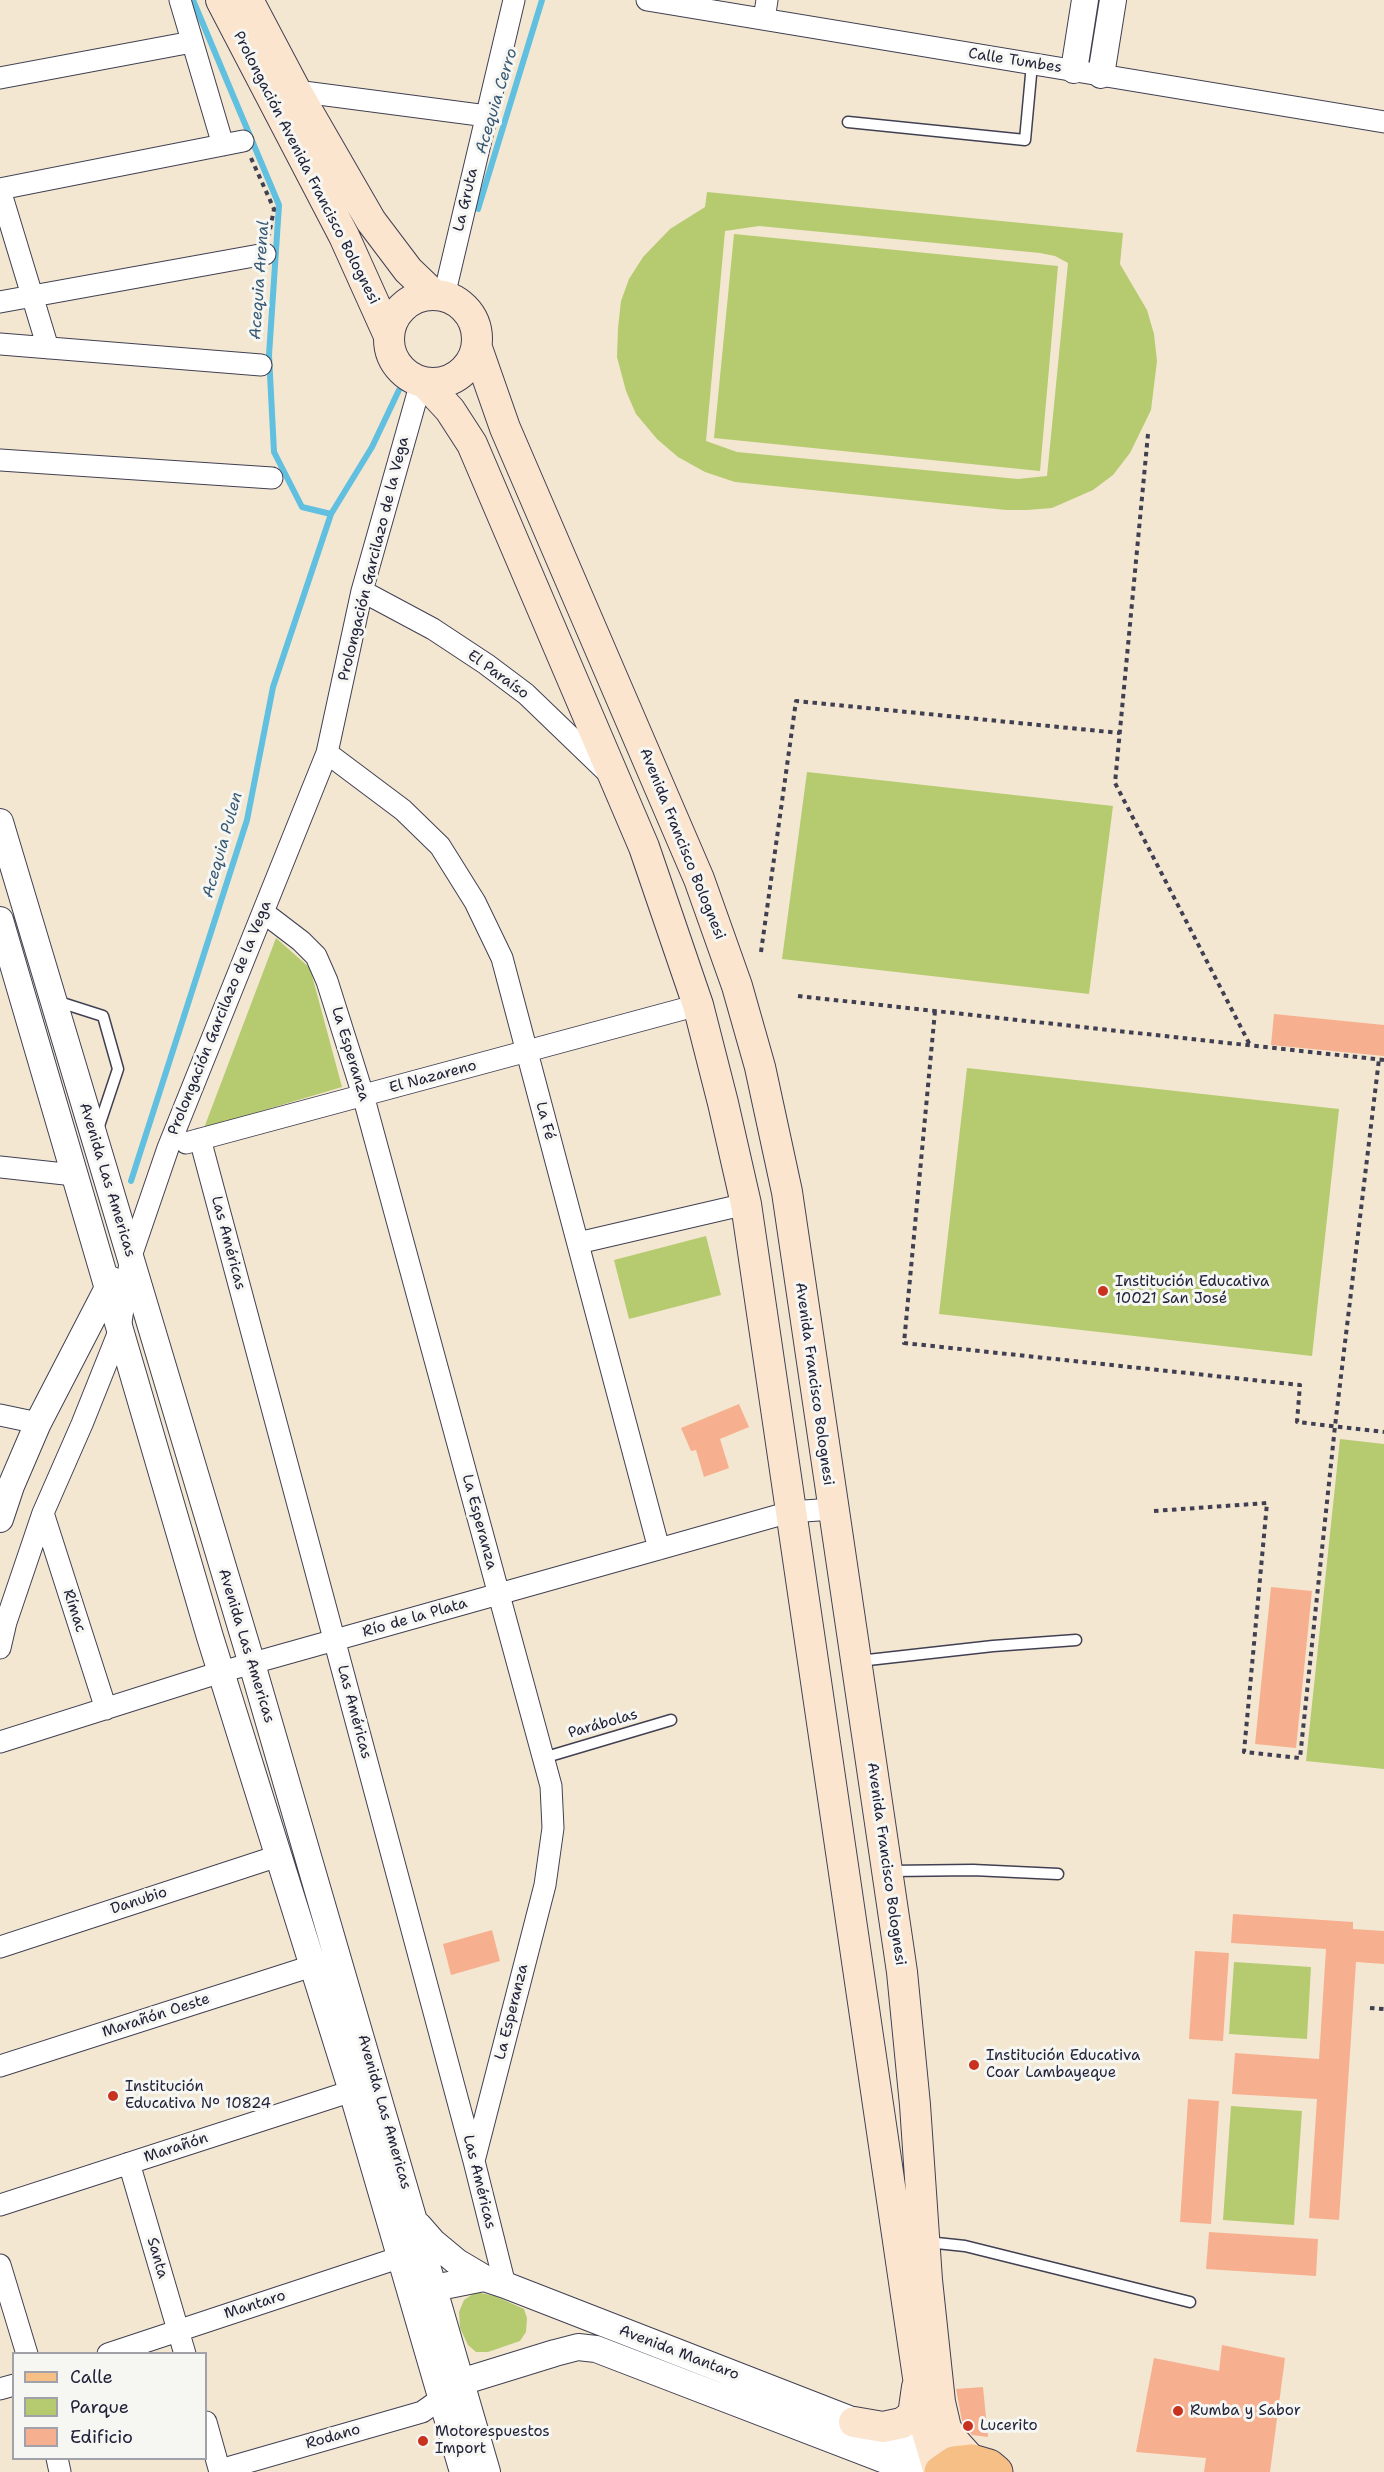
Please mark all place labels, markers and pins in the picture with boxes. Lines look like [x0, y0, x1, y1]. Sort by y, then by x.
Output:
place label: Institución Educativa 10021 San José [1115, 1273, 1269, 1308]
marker: Institución Educativa 10021 San José [1096, 1284, 1110, 1298]
place label: Institución Educativa Coar Lambayeque [986, 2047, 1140, 2082]
marker: Institución Educativa Coar Lambayeque [967, 2058, 981, 2072]
place label: Institución Educativa Nº 10824 [125, 2078, 271, 2113]
marker: Institución Educativa Nº 10824 [106, 2089, 120, 2103]
place label: Rumba y Sabor [1190, 2402, 1301, 2420]
marker: Rumba y Sabor [1171, 2404, 1185, 2418]
place label: Lucerito [980, 2417, 1037, 2435]
marker: Lucerito [961, 2419, 975, 2433]
place label: Motorespuestos Import [435, 2423, 550, 2458]
marker: Motorespuestos Import [416, 2434, 430, 2448]

